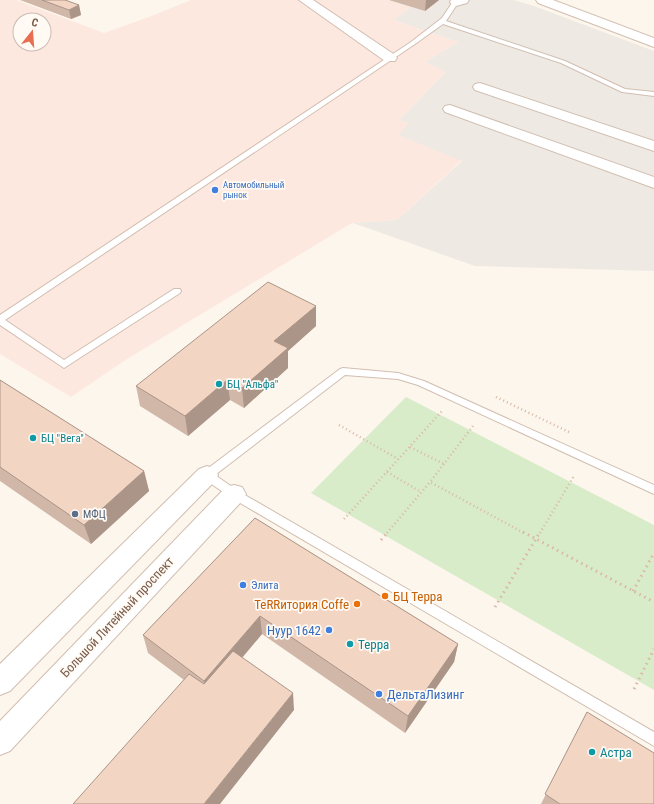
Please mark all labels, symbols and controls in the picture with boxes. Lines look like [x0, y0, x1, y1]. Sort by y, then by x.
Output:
north arrow [12, 12, 52, 52]
text: С [30, 16, 40, 30]
place label: Автомобильный рынок [223, 180, 284, 200]
marker: Автомобильный рынок [210, 185, 220, 195]
place label: БЦ "Альфа" [227, 378, 278, 391]
marker: БЦ "Альфа" [214, 379, 224, 389]
place label: БЦ "Вега" [41, 432, 84, 445]
marker: БЦ "Вега" [28, 433, 38, 443]
place label: МФЦ [83, 508, 106, 521]
marker: МФЦ [70, 509, 80, 519]
street label: Большой Литейный проспект [57, 553, 177, 680]
place label: Элита [251, 579, 278, 592]
marker: Элита [238, 580, 248, 590]
place label: БЦ Терра [393, 589, 442, 604]
marker: БЦ Терра [380, 591, 390, 601]
place label: ТеRRитория Coffe [254, 597, 349, 612]
marker: ТеRRитория Coffe [352, 599, 362, 609]
place label: Нуур 1642 [267, 623, 321, 638]
marker: Нуур 1642 [324, 625, 334, 635]
place label: Терра [358, 637, 389, 652]
marker: Терра [345, 639, 355, 649]
place label: ДельтаЛизинг [387, 687, 464, 702]
marker: ДельтаЛизинг [374, 689, 384, 699]
place label: Астра [600, 745, 632, 760]
marker: Астра [587, 747, 597, 757]

